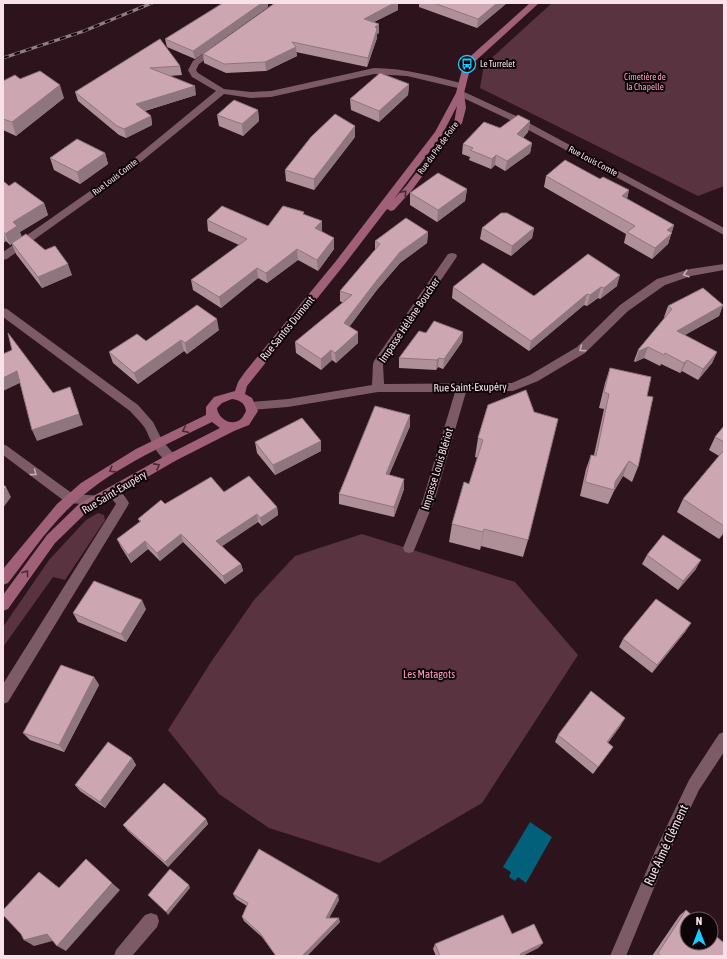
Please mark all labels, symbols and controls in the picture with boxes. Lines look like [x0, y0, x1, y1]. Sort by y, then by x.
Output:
bus stop icon: Le Turrelet [457, 54, 477, 74]
place label: Le Turrelet [480, 59, 515, 69]
park label: Cimetière de la Chapelle [624, 72, 666, 92]
street label: Rue du Pré de Foire [416, 120, 460, 176]
street label: Rue Louis Comte [567, 144, 619, 178]
street label: Rue Louis Comte [90, 157, 140, 197]
one-way arrow [399, 190, 407, 198]
one-way arrow [683, 270, 690, 278]
street label: Impasse Hélène Boucher [376, 275, 442, 365]
street label: Rue Santos Dumont [257, 293, 317, 363]
one-way arrow [579, 344, 586, 351]
street label: Rue Saint-Exupéry [433, 380, 507, 394]
one-way arrow [181, 425, 189, 433]
street label: Impasse Louis Blériot [419, 427, 455, 511]
one-way arrow [153, 463, 160, 471]
one-way arrow [109, 465, 116, 472]
one-way arrow [30, 468, 37, 475]
street label: Rue Saint-Exupéry [80, 468, 149, 516]
one-way arrow [21, 571, 28, 578]
park label: Les Matagots [403, 668, 455, 680]
street label: Rue Aimé Clément [641, 802, 691, 888]
north arrow [679, 911, 719, 951]
text: N [696, 915, 702, 927]

